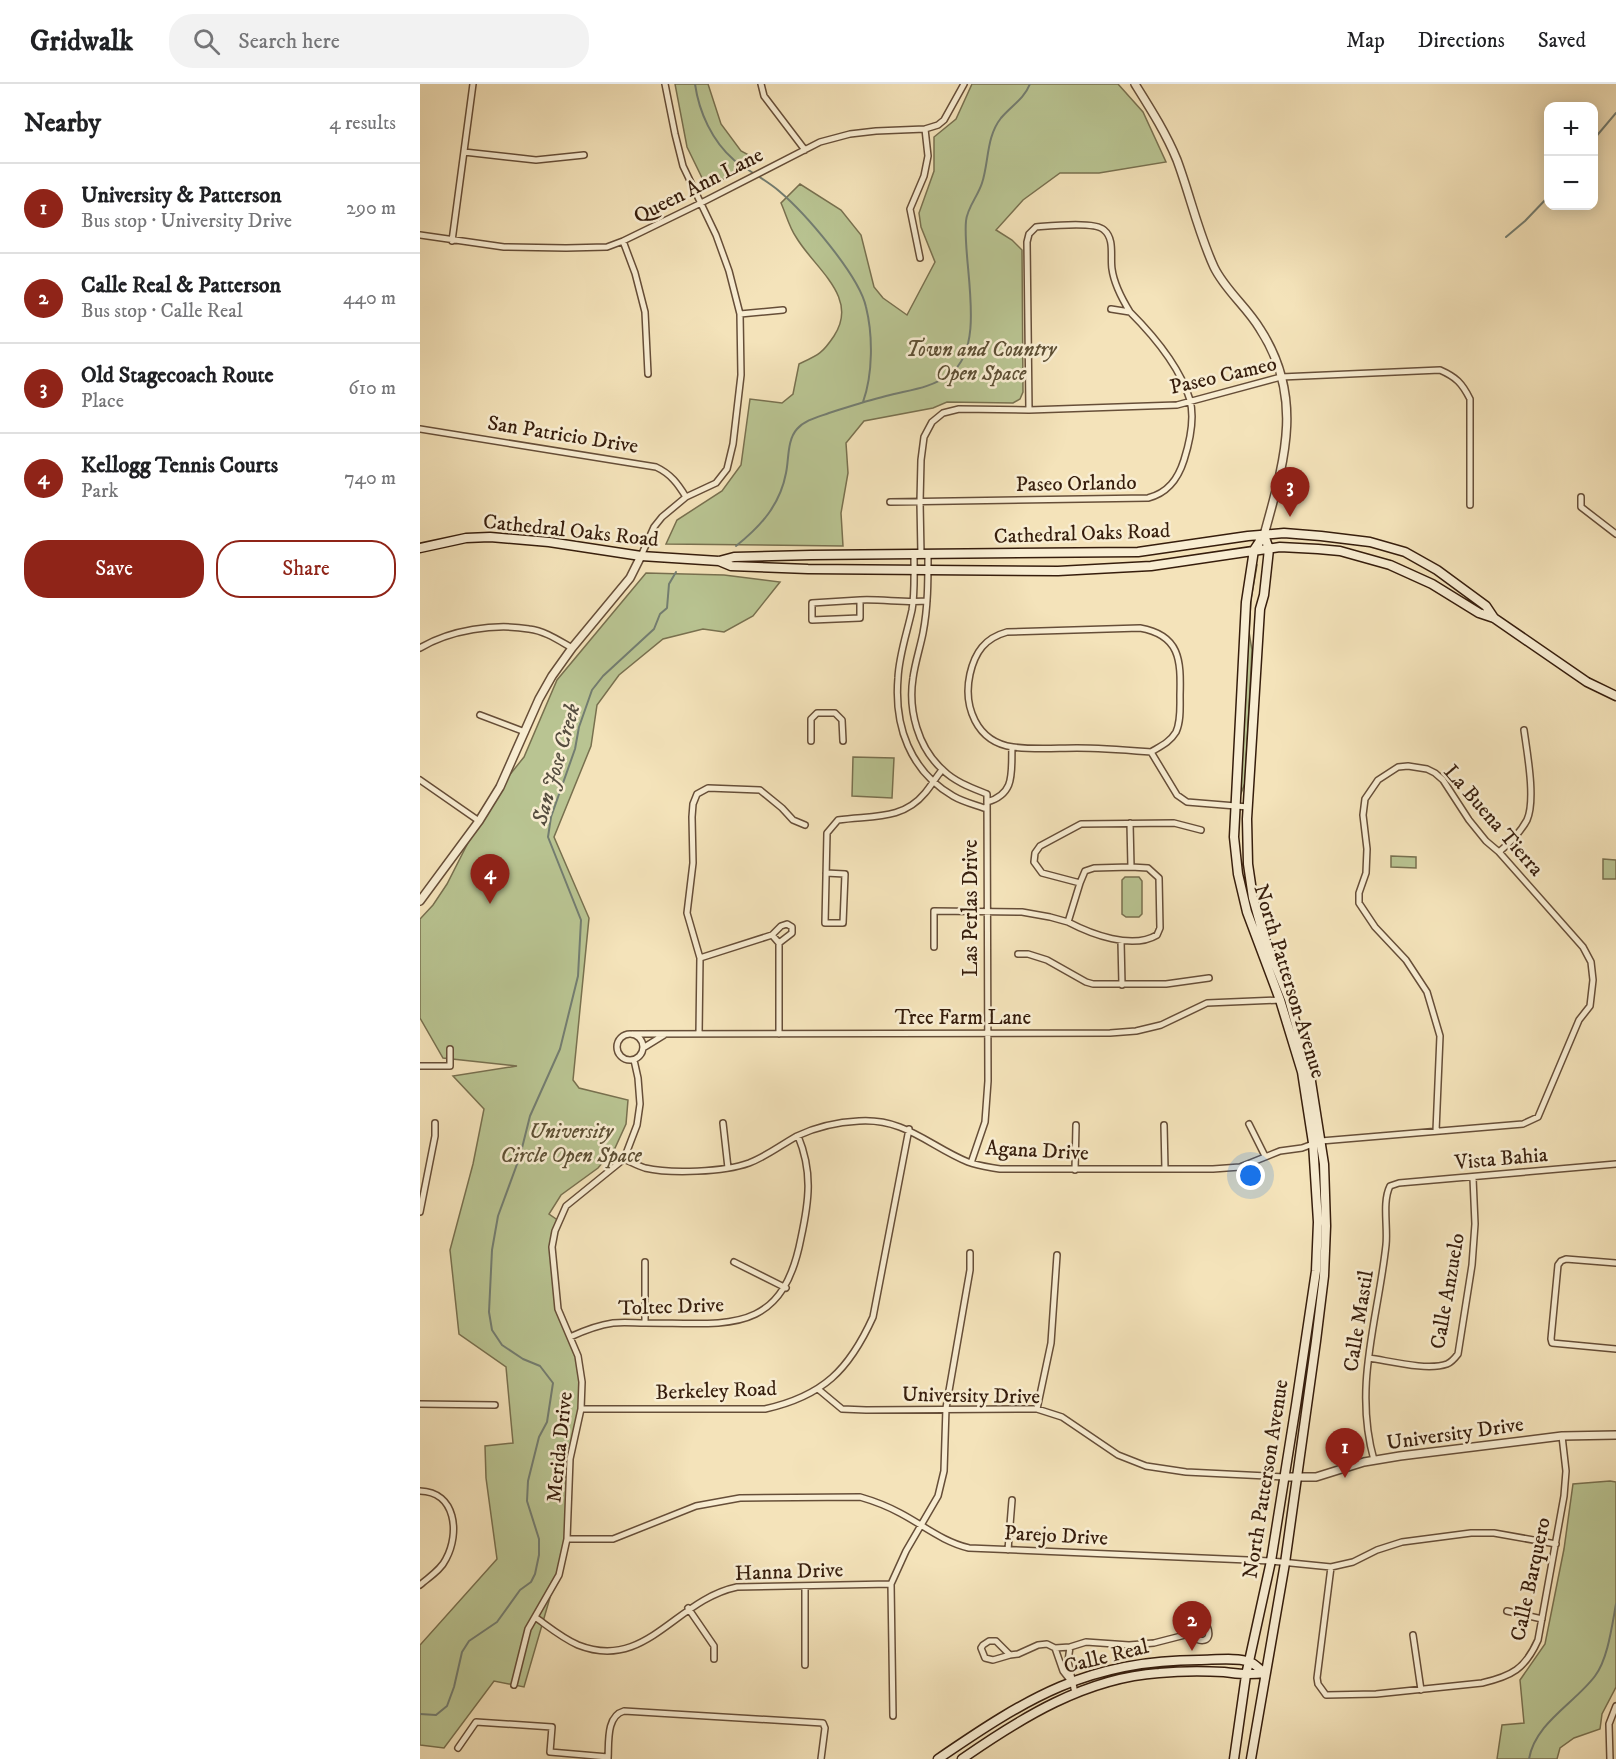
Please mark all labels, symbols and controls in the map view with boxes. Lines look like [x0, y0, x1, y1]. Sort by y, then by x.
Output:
search box [169, 14, 589, 68]
text: Gridwalk [30, 24, 133, 59]
icon: search [190, 25, 223, 58]
text: Search here [238, 28, 340, 55]
text: Map [1346, 28, 1385, 54]
text: Directions [1418, 28, 1505, 54]
text: Saved [1538, 28, 1586, 54]
map controls [1544, 102, 1598, 210]
button: + [1544, 102, 1598, 156]
text: Nearby [24, 107, 101, 140]
text: 4 results [329, 111, 396, 136]
street label: Queen Ann Lane [629, 142, 768, 230]
button: − [1544, 156, 1598, 210]
text: University & Patterson [81, 182, 281, 209]
text: 1 [40, 196, 47, 221]
text: 290 m [346, 196, 396, 221]
text: Bus stop · University Drive [81, 209, 292, 234]
text: Calle Real & Patterson [81, 272, 281, 299]
text: 2 [39, 286, 48, 311]
text: 440 m [343, 286, 396, 311]
text: Bus stop · Calle Real [81, 299, 243, 324]
park label: Town and Country Open Space [906, 337, 1058, 387]
street label: Paseo Cameo [1167, 351, 1279, 401]
text: Old Stagecoach Route [81, 362, 274, 389]
text: 3 [40, 376, 47, 401]
text: 610 m [348, 376, 396, 401]
text: Place [81, 389, 124, 414]
street label: San Patricio Drive [486, 410, 640, 460]
text: Kellogg Tennis Courts [81, 452, 278, 479]
text: 4 [38, 466, 49, 491]
text: 740 m [344, 466, 396, 491]
pin: 3 [1270, 468, 1310, 517]
street label: Paseo Orlando [1015, 470, 1137, 498]
text: Park [81, 479, 118, 504]
street label: Cathedral Oaks Road [482, 509, 661, 553]
street label: Cathedral Oaks Road [993, 518, 1171, 550]
button: Save [24, 540, 204, 598]
button: Share [216, 540, 396, 598]
water label: San Jose Creek [526, 700, 587, 829]
street label: La Buena Tierra [1438, 759, 1549, 882]
street label: Las Perlas Drive [958, 839, 984, 977]
pin: 4 [470, 854, 510, 904]
street label: North Patterson Avenue [1247, 881, 1331, 1082]
street label: Tree Farm Lane [895, 1005, 1031, 1031]
park label: University Circle Open Space [500, 1119, 643, 1169]
street label: Agana Drive [985, 1135, 1090, 1167]
street label: Vista Bahia [1452, 1142, 1549, 1176]
your location [1236, 1161, 1265, 1190]
street label: Calle Anzuelo [1425, 1231, 1471, 1351]
street label: Calle Mastil [1338, 1268, 1380, 1374]
street label: Toltec Drive [618, 1292, 725, 1322]
street label: Berkeley Road [655, 1376, 778, 1406]
street label: North Patterson Avenue [1237, 1377, 1295, 1581]
street label: University Drive [902, 1382, 1041, 1410]
street label: Merida Drive [541, 1390, 579, 1504]
street label: University Drive [1385, 1411, 1526, 1456]
pin: 1 [1326, 1428, 1364, 1478]
street label: Calle Barquero [1505, 1515, 1557, 1643]
street label: Parejo Drive [1003, 1520, 1109, 1552]
street label: Hanna Drive [734, 1557, 844, 1587]
pin: 2 [1172, 1602, 1212, 1651]
street label: Calle Real [1061, 1634, 1152, 1680]

